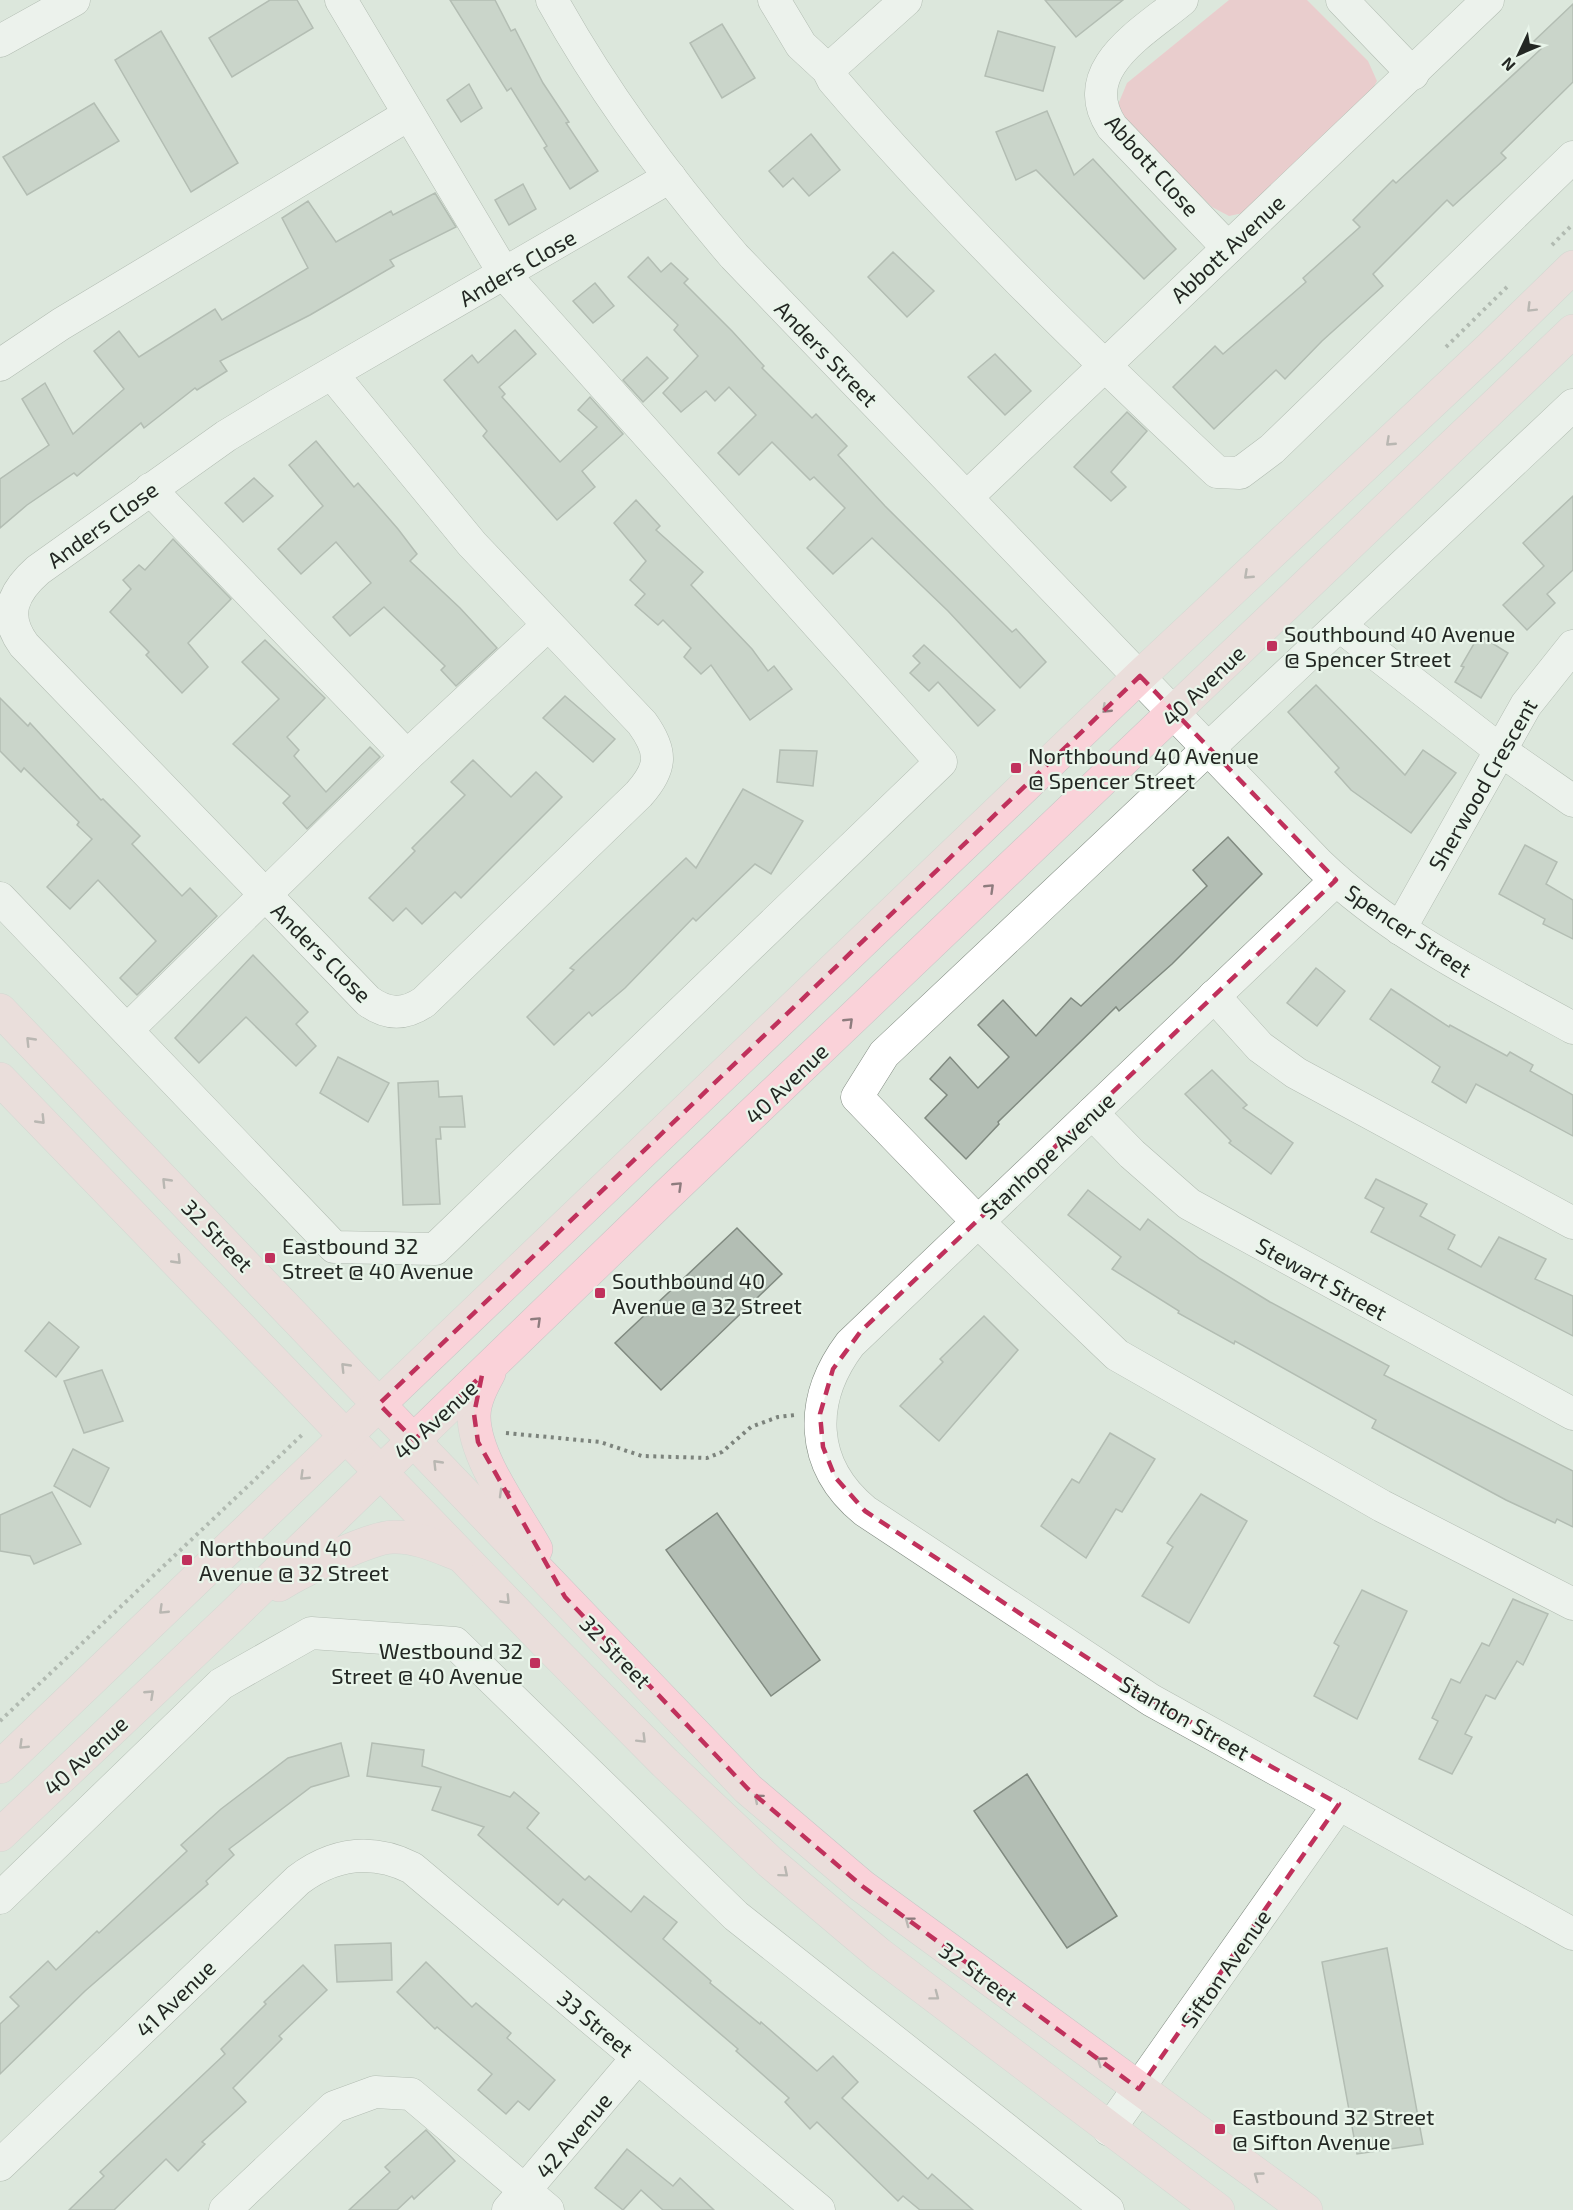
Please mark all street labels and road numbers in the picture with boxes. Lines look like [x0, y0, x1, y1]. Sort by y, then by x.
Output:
street label: Abbott Close [1101, 109, 1205, 221]
street label: Abbott Avenue [1165, 189, 1289, 307]
street label: Anders Close [454, 223, 580, 311]
street label: Anders Street [770, 295, 884, 411]
street label: Anders Close [42, 475, 162, 573]
street label: 40 Avenue [1156, 639, 1250, 731]
street label: Sherwood Crescent [1422, 694, 1542, 874]
street label: Spencer Street [1341, 878, 1477, 982]
street label: Anders Close [267, 897, 377, 1007]
street label: 40 Avenue [739, 1037, 833, 1129]
street label: Stanhope Avenue [975, 1086, 1119, 1224]
street label: 32 Street [177, 1193, 259, 1277]
street label: Stewart Street [1252, 1231, 1392, 1325]
street label: 40 Avenue [388, 1374, 482, 1464]
street label: 32 Street [575, 1609, 657, 1693]
street label: Stanton Street [1116, 1669, 1254, 1765]
street label: 40 Avenue [38, 1710, 132, 1800]
street label: Sifton Avenue [1175, 1904, 1275, 2032]
street label: 32 Street [935, 1936, 1023, 2010]
street label: 41 Avenue [130, 1954, 220, 2042]
street label: 33 Street [553, 1984, 639, 2062]
street label: 42 Avenue [530, 2087, 616, 2183]

